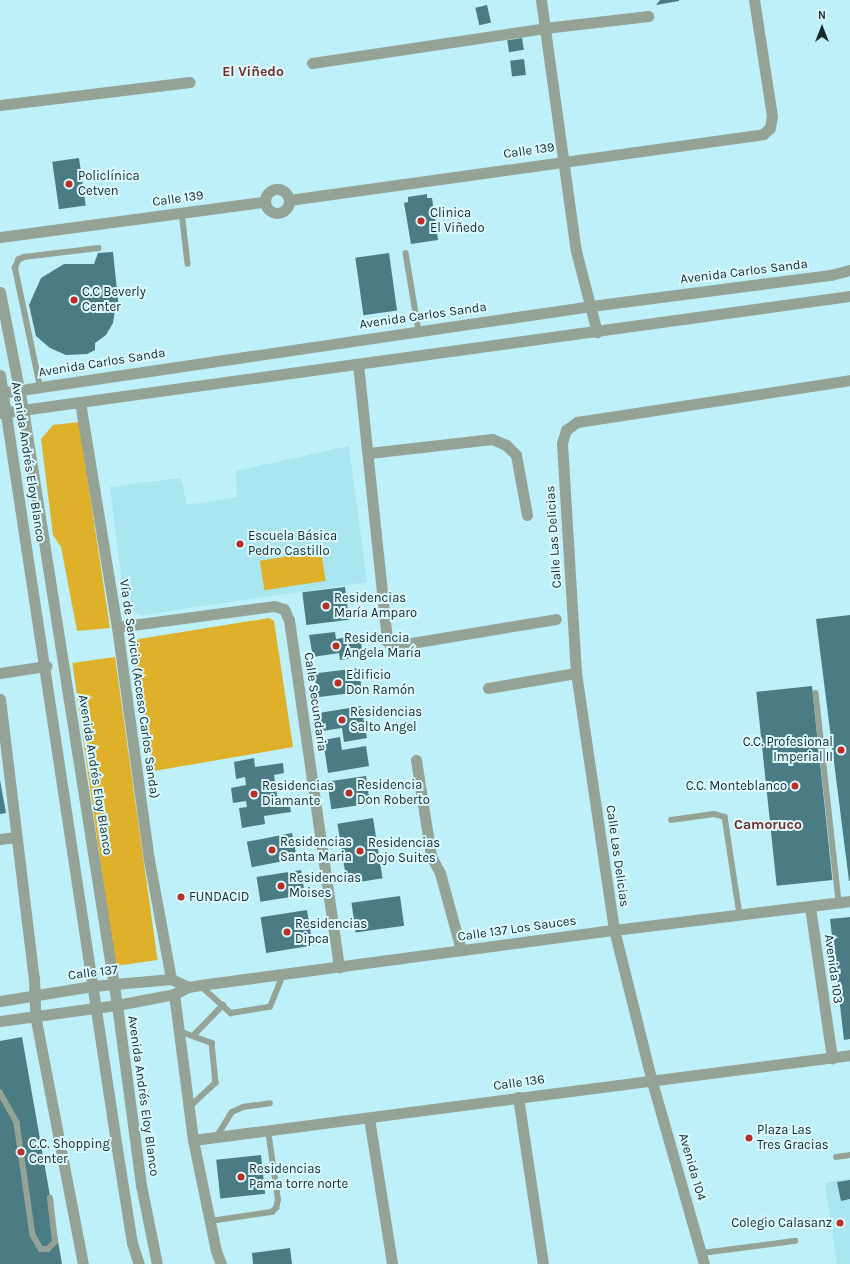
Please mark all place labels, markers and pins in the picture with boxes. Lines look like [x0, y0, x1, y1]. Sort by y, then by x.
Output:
place label: Policlínica Cetven [78, 169, 140, 200]
marker: Policlínica Cetven [63, 178, 75, 190]
place label: Clinica El Viñedo [430, 206, 485, 237]
marker: Clinica El Viñedo [415, 215, 427, 227]
place label: C.C Beverly Center [82, 285, 146, 316]
marker: C.C Beverly Center [69, 295, 79, 305]
place label: Escuela Básica Pedro Castillo [248, 529, 337, 560]
marker: Escuela Básica Pedro Castillo [235, 539, 245, 549]
place label: Residencias María Amparo [334, 591, 417, 622]
marker: Residencias María Amparo [321, 601, 331, 611]
place label: Residencia Angela María [344, 631, 421, 662]
marker: Residencia Angela María [331, 641, 341, 651]
place label: Edificio Don Ramón [346, 668, 415, 699]
marker: Edificio Don Ramón [333, 678, 343, 688]
place label: Residencias Salto Angel [350, 705, 422, 736]
marker: Residencias Salto Angel [337, 715, 347, 725]
place label: C.C. Profesional Imperial II [743, 735, 833, 766]
marker: C.C. Profesional Imperial II [836, 745, 846, 755]
place label: Residencia Don Roberto [357, 778, 430, 809]
place label: C.C. Monteblanco [686, 778, 787, 794]
place label: Residencias Diamante [262, 779, 334, 810]
marker: C.C. Monteblanco [790, 781, 800, 791]
marker: Residencia Don Roberto [344, 788, 354, 798]
marker: Residencias Diamante [249, 789, 259, 799]
place label: Residencias Santa Maria [280, 835, 352, 866]
place label: Residencias Dojo Suites [368, 836, 440, 867]
marker: Residencias Santa Maria [267, 845, 277, 855]
marker: Residencias Dojo Suites [355, 846, 365, 856]
place label: Residencias Moises [289, 871, 361, 902]
marker: Residencias Moises [276, 881, 286, 891]
place label: FUNDACID [189, 889, 249, 905]
marker: FUNDACID [176, 892, 186, 902]
place label: Residencias Dipca [295, 917, 367, 948]
marker: Residencias Dipca [282, 927, 292, 937]
place label: Plaza Las Tres Gracias [757, 1123, 829, 1154]
marker: Plaza Las Tres Gracias [744, 1133, 754, 1143]
place label: C.C. Shopping Center [29, 1137, 110, 1168]
marker: C.C. Shopping Center [16, 1147, 26, 1157]
place label: Residencias Pama torre norte [249, 1162, 348, 1193]
marker: Residencias Pama torre norte [236, 1172, 246, 1182]
place label: Colegio Calasanz [731, 1215, 832, 1231]
marker: Colegio Calasanz [835, 1218, 845, 1228]

